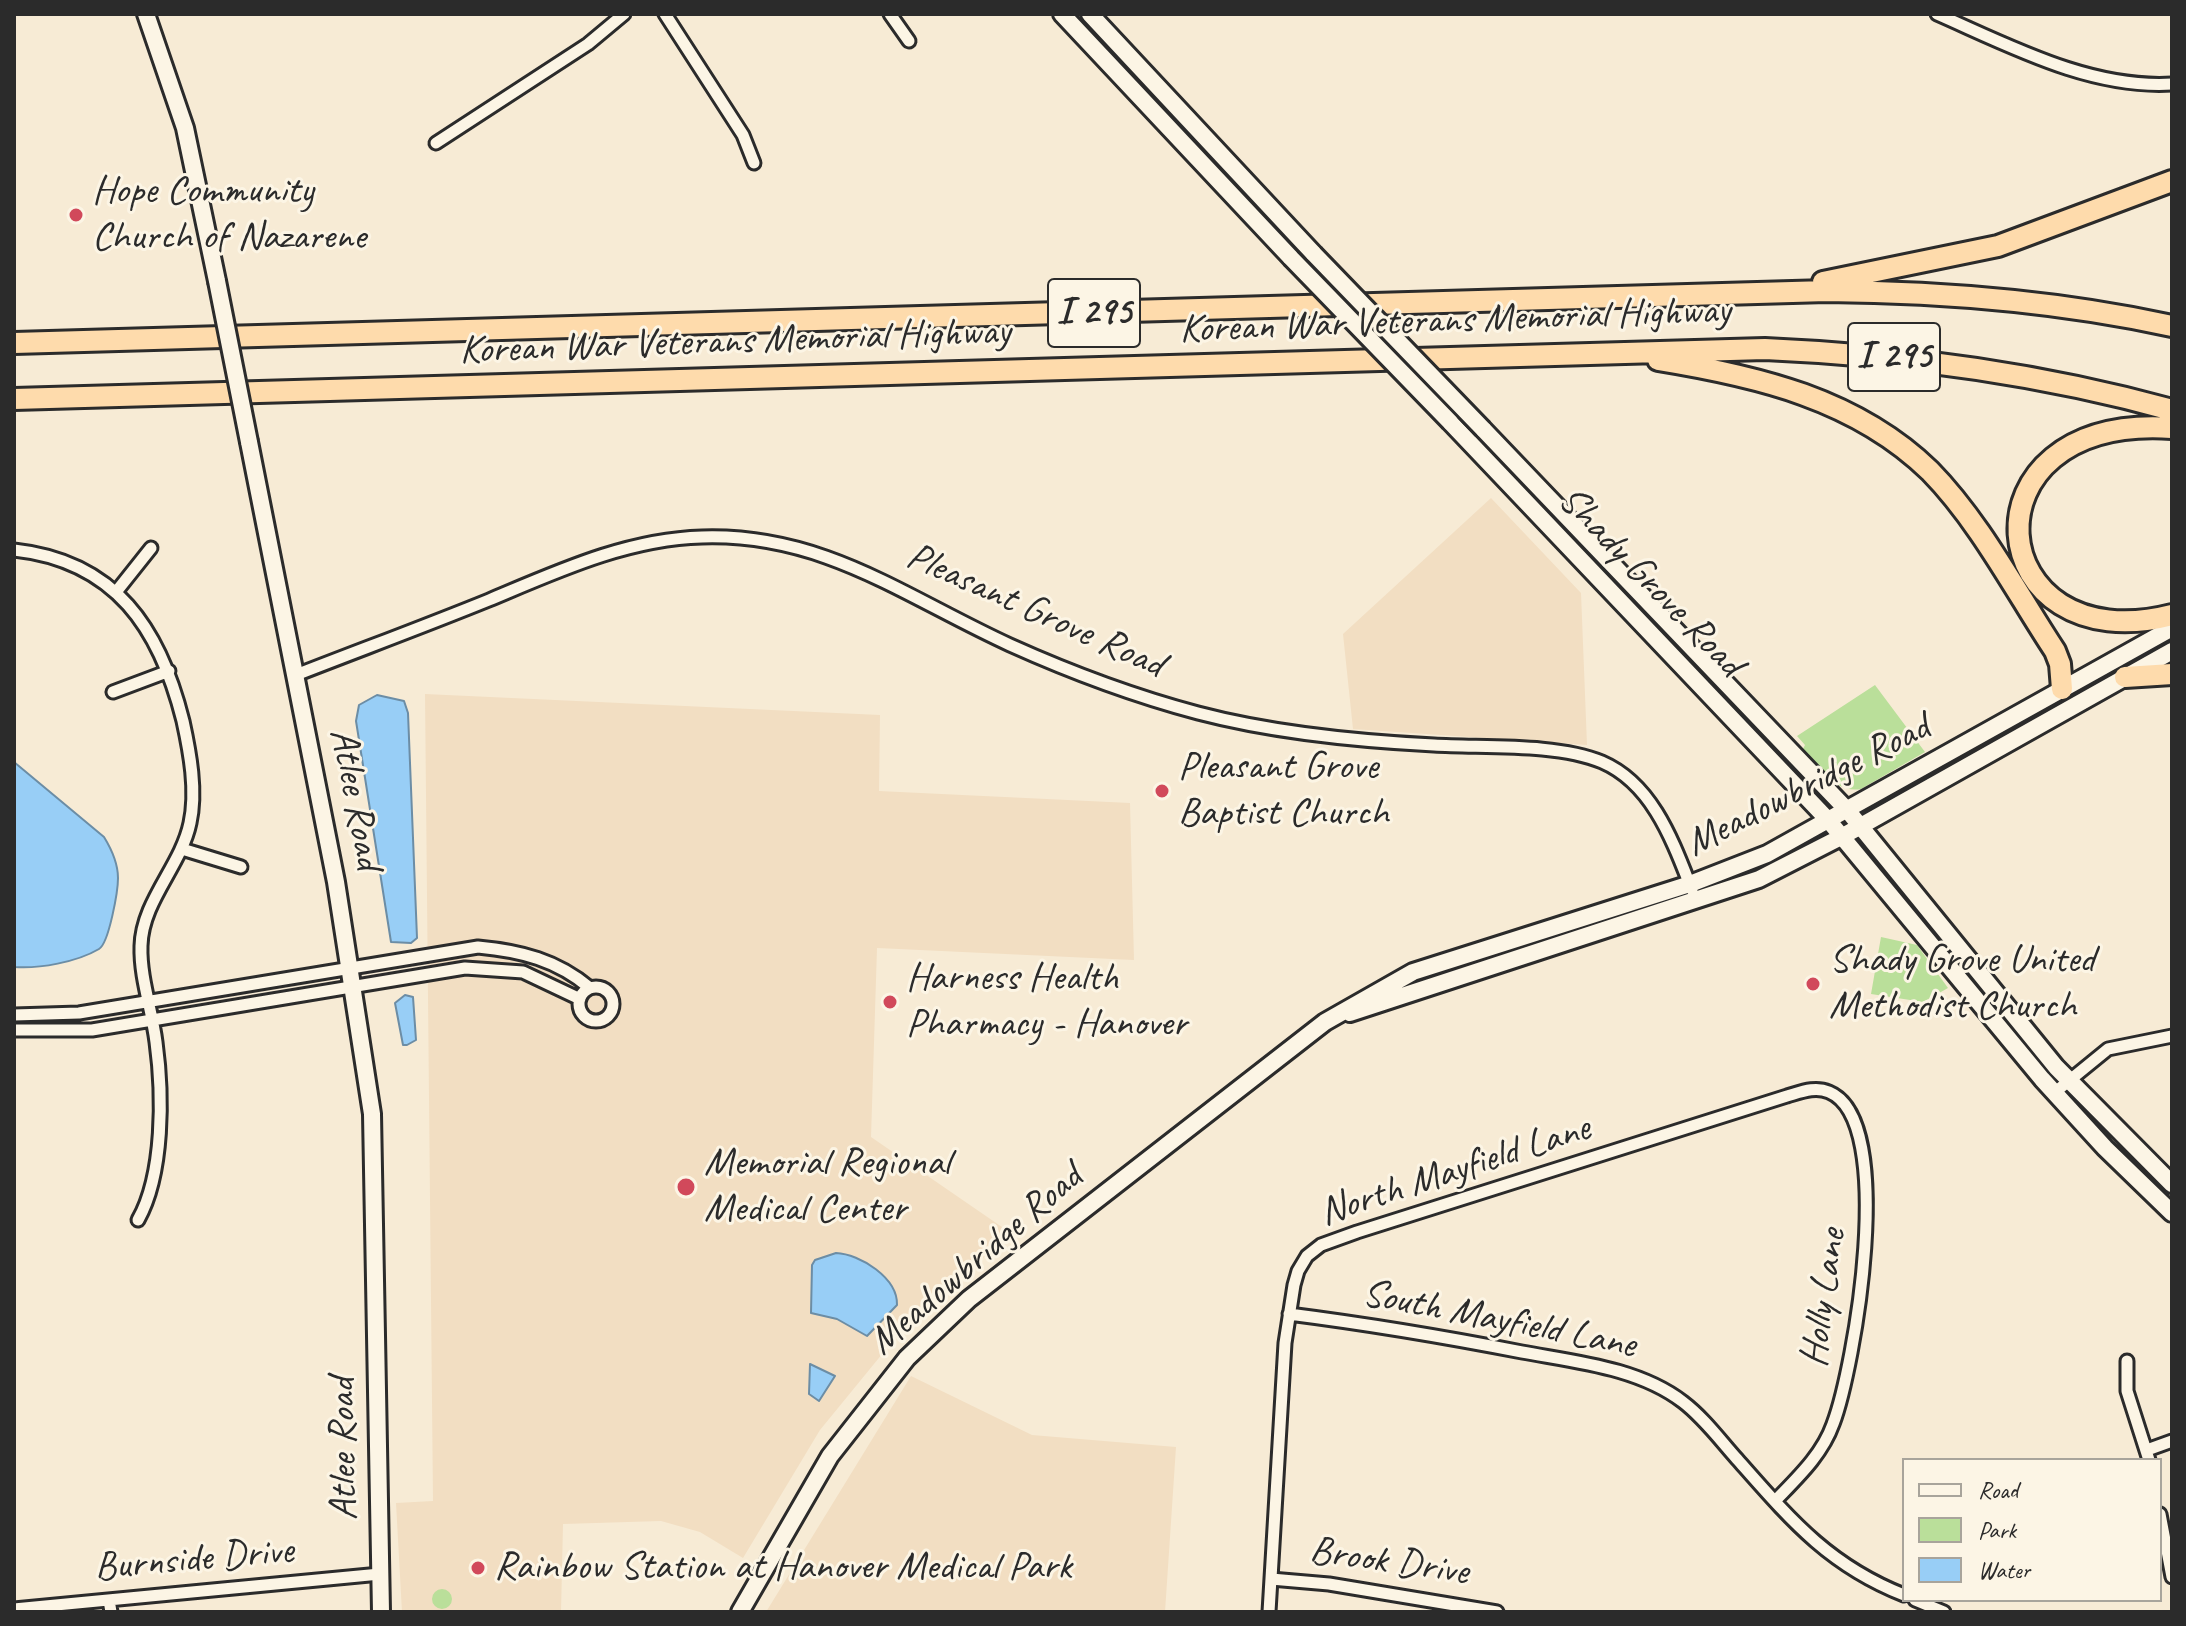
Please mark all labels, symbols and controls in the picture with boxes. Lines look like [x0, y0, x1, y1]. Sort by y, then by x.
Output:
place label: Hope Community Church of Nazarene [92, 168, 366, 262]
marker: Hope Community Church of Nazarene [67, 206, 85, 224]
road number: I 295 [1048, 279, 1140, 347]
street label: Korean War Veterans Memorial Highway [1179, 287, 1731, 355]
street label: Korean War Veterans Memorial Highway [459, 308, 1011, 376]
road number: I 295 [1848, 323, 1940, 391]
street label: Shady Grove Road [1547, 477, 1753, 687]
street label: Pleasant Grove Road [899, 533, 1171, 689]
street label: Meadowbridge Road [1678, 704, 1938, 868]
street label: Atlee Road [318, 724, 392, 874]
place label: Pleasant Grove Baptist Church [1178, 744, 1389, 838]
marker: Pleasant Grove Baptist Church [1153, 782, 1171, 800]
place label: Shady Grove United Methodist Church [1829, 937, 2095, 1031]
place label: Harness Health Pharmacy - Hanover [906, 955, 1187, 1049]
marker: Shady Grove United Methodist Church [1804, 975, 1822, 993]
marker: Harness Health Pharmacy - Hanover [881, 993, 899, 1011]
street label: North Mayfield Lane [1314, 1105, 1596, 1237]
place label: Memorial Regional Medical Center [704, 1140, 950, 1234]
street label: Meadowbridge Road [859, 1154, 1093, 1366]
marker: Memorial Regional Medical Center [675, 1176, 697, 1198]
street label: Holly Lane [1791, 1226, 1857, 1370]
street label: South Mayfield Lane [1358, 1270, 1640, 1370]
street label: Atlee Road [319, 1377, 369, 1521]
legend [1902, 1458, 2162, 1602]
text: Road [1978, 1475, 2018, 1505]
text: Park [1978, 1515, 2016, 1545]
street label: Burnside Drive [93, 1527, 295, 1593]
street label: Brook Drive [1307, 1527, 1471, 1597]
place label: Rainbow Station at Hanover Medical Park [494, 1544, 1072, 1592]
text: Water [1978, 1555, 2030, 1585]
marker: Rainbow Station at Hanover Medical Park [469, 1559, 487, 1577]

